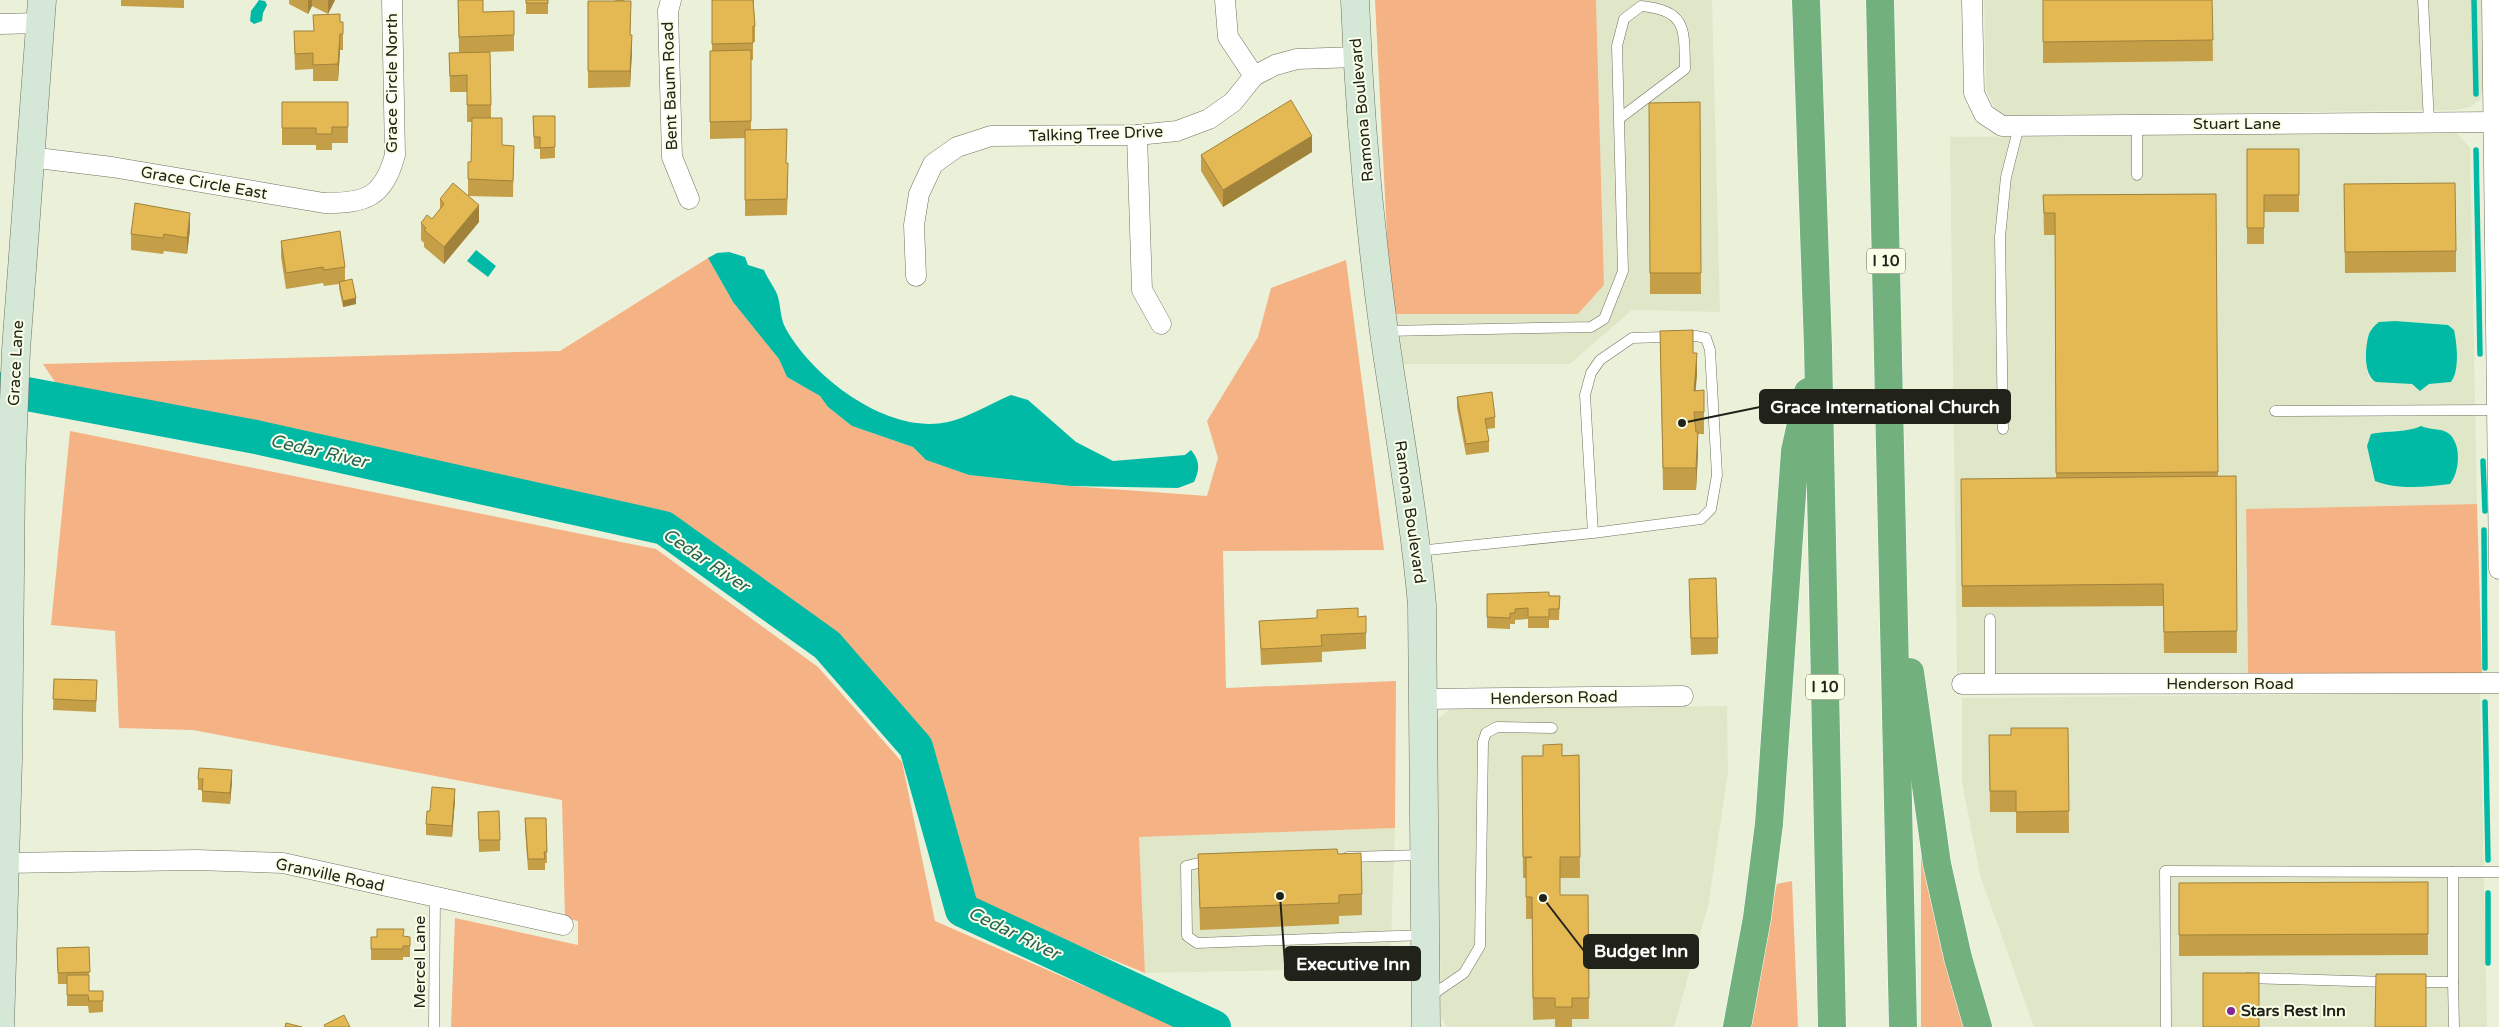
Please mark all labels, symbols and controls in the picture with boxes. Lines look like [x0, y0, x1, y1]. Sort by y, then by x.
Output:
street label: Grace Circle North [382, 13, 402, 153]
street label: Bent Baum Road [658, 21, 682, 151]
street label: Ramona Boulevard [1346, 37, 1378, 183]
street label: Stuart Lane [2193, 114, 2281, 134]
street label: Talking Tree Drive [1028, 122, 1164, 146]
street label: Grace Circle East [139, 162, 269, 204]
road number: I 10 [1867, 248, 1905, 274]
street label: Grace Lane [4, 320, 28, 406]
callout: Grace International Church [1760, 390, 2010, 423]
text: Grace International Church [1770, 396, 2000, 418]
water label: Cedar River [268, 429, 372, 473]
street label: Ramona Boulevard [1390, 439, 1430, 585]
water label: Cedar River [659, 523, 755, 598]
road number: I 10 [1806, 674, 1844, 700]
street label: Henderson Road [2166, 674, 2294, 694]
street label: Henderson Road [1490, 687, 1618, 709]
street label: Granville Road [274, 854, 386, 896]
water label: Cedar River [965, 901, 1065, 966]
street label: Mercel Lane [410, 916, 430, 1008]
callout: Budget Inn [1584, 935, 1698, 968]
text: Budget Inn [1594, 940, 1688, 962]
callout: Executive Inn [1285, 947, 1420, 980]
text: Executive Inn [1296, 953, 1410, 975]
place label: Stars Rest Inn [2241, 1001, 2346, 1021]
marker: Stars Rest Inn [2225, 1005, 2237, 1017]

